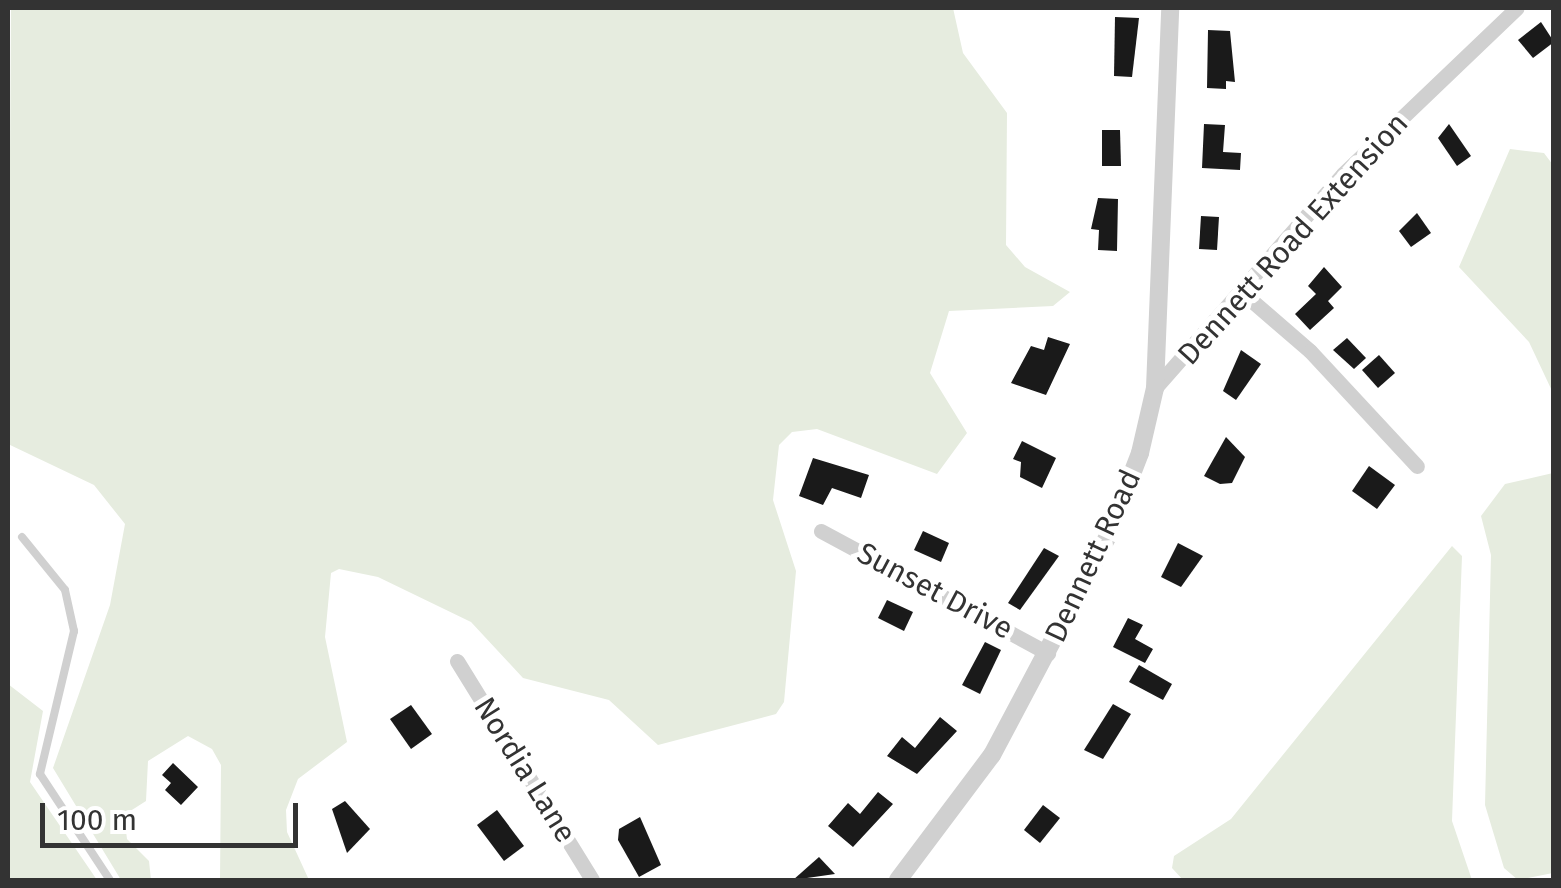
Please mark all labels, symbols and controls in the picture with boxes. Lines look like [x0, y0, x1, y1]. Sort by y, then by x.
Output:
street label: Dennett Road Extension [1170, 106, 1416, 372]
street label: Dennett Road [1037, 464, 1149, 648]
street label: Sunset Drive [851, 535, 1019, 647]
street label: Nordia Lane [466, 691, 584, 849]
scale bar [45, 783, 302, 845]
text: 100 m [57, 802, 137, 838]

